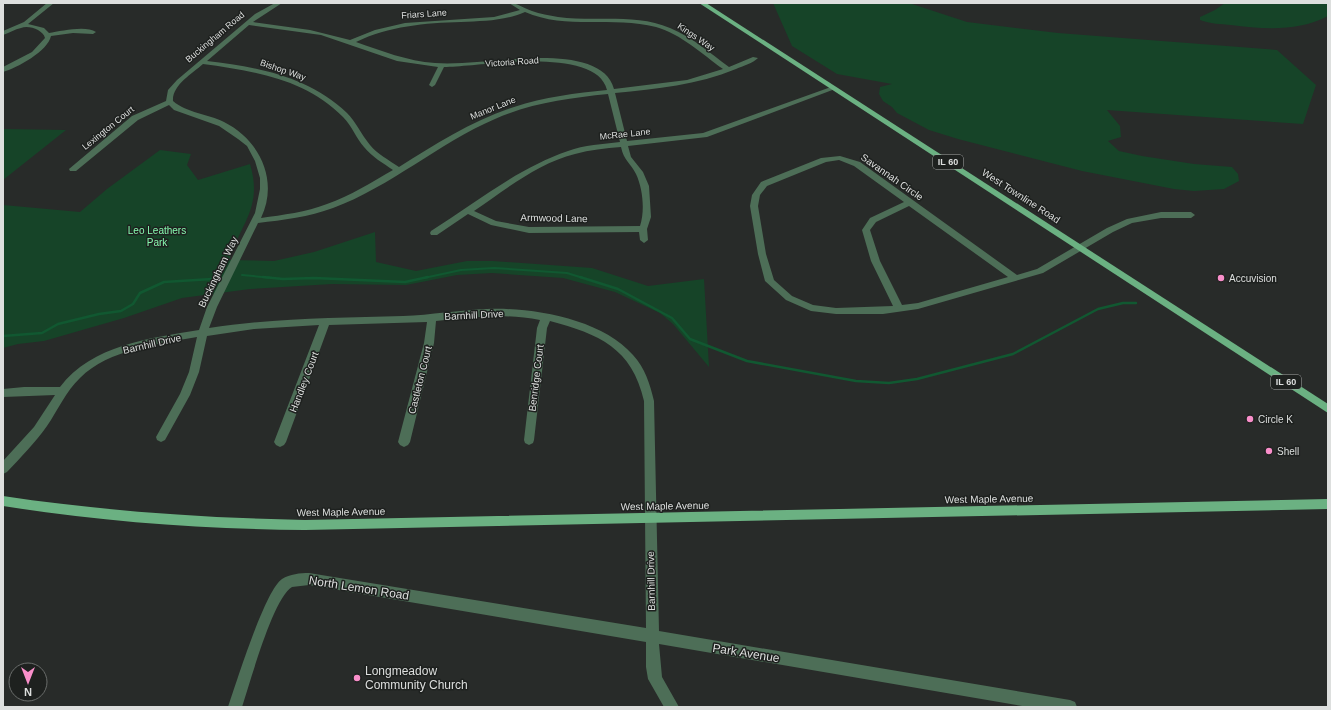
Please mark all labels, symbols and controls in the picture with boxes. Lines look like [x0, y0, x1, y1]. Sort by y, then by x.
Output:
street label: Friars Lane [401, 7, 447, 21]
street label: Buckingham Road [184, 10, 246, 64]
street label: Kings Way [676, 21, 717, 53]
street label: Victoria Road [485, 55, 539, 69]
street label: Bishop Way [259, 58, 308, 83]
street label: Manor Lane [469, 94, 517, 122]
street label: Lexington Court [80, 104, 136, 152]
street label: McRae Lane [599, 126, 651, 142]
street label: Savannah Circle [859, 151, 926, 203]
road number: IL 60 [933, 155, 963, 169]
street label: West Townline Road [980, 167, 1062, 225]
street label: Armwood Lane [520, 212, 588, 224]
park label: Leo Leathers Park [128, 225, 186, 248]
street label: Buckingham Way [196, 235, 240, 309]
marker: Accuvision [1216, 273, 1226, 283]
place label: Accuvision [1229, 273, 1277, 284]
street label: Barnhill Drive [444, 308, 504, 322]
street label: Barnhill Drive [122, 332, 183, 356]
street label: Benridge Court [526, 344, 546, 412]
street label: Castleton Court [406, 345, 434, 415]
street label: Handley Court [287, 350, 321, 414]
road number: IL 60 [1271, 375, 1301, 389]
marker: Circle K [1245, 414, 1255, 424]
place label: Circle K [1258, 414, 1293, 425]
marker: Shell [1264, 446, 1274, 456]
place label: Shell [1277, 446, 1299, 457]
street label: West Maple Avenue [945, 493, 1034, 505]
street label: West Maple Avenue [621, 500, 710, 512]
street label: West Maple Avenue [297, 506, 386, 518]
street label: Barnhill Drive [645, 551, 657, 611]
street label: North Lemon Road [308, 573, 410, 603]
street label: Park Avenue [711, 641, 781, 665]
north arrow [8, 662, 48, 702]
place label: Longmeadow Community Church [365, 664, 468, 692]
marker: Longmeadow Community Church [352, 673, 362, 683]
text: N [24, 686, 32, 698]

